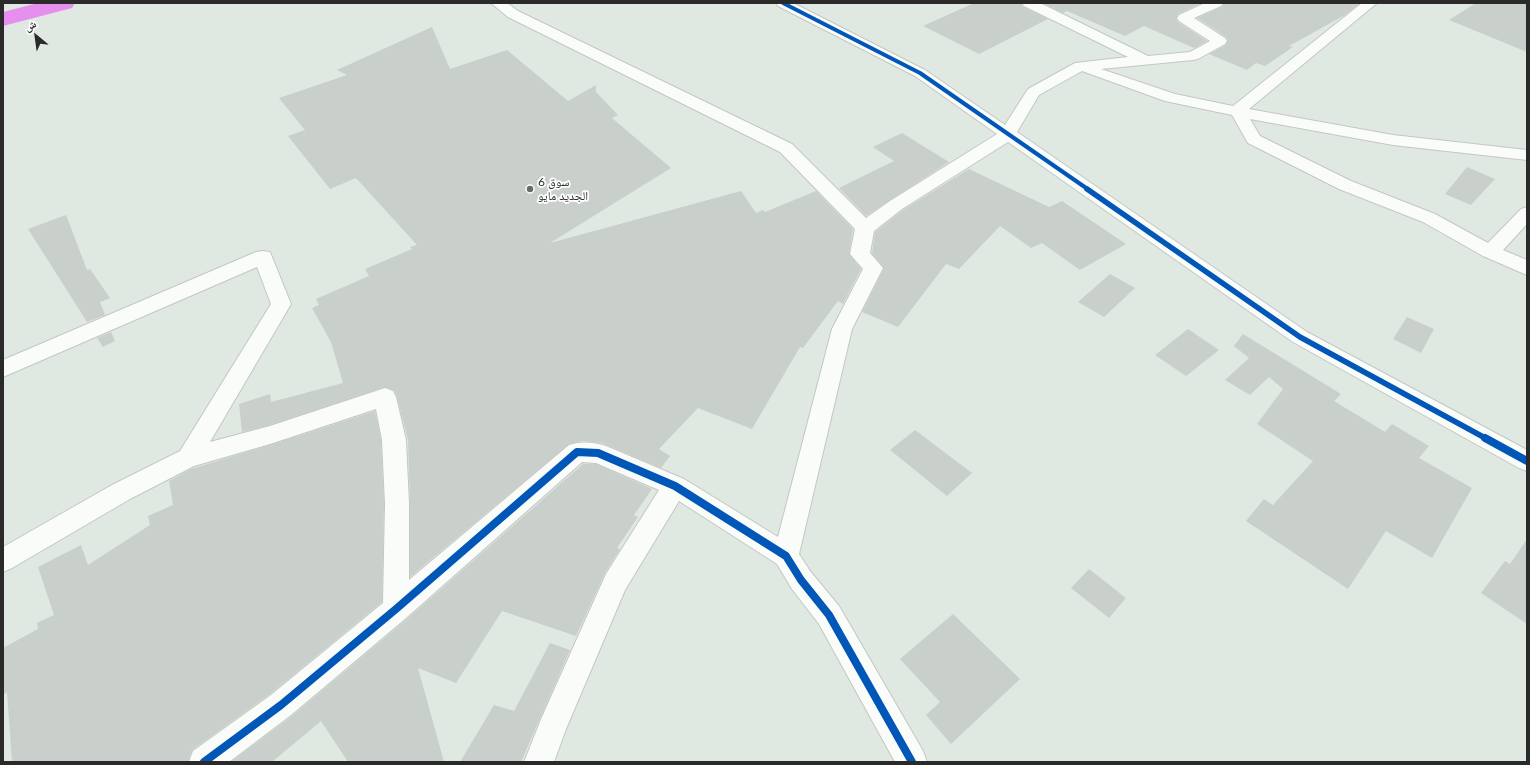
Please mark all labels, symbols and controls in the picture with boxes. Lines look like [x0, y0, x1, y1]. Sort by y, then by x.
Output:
north arrow [16, 16, 56, 56]
text: ش [22, 17, 38, 34]
place label: سوق 6 الجديد مايو [538, 175, 588, 203]
marker: سوق 6 الجديد مايو [525, 184, 535, 194]

